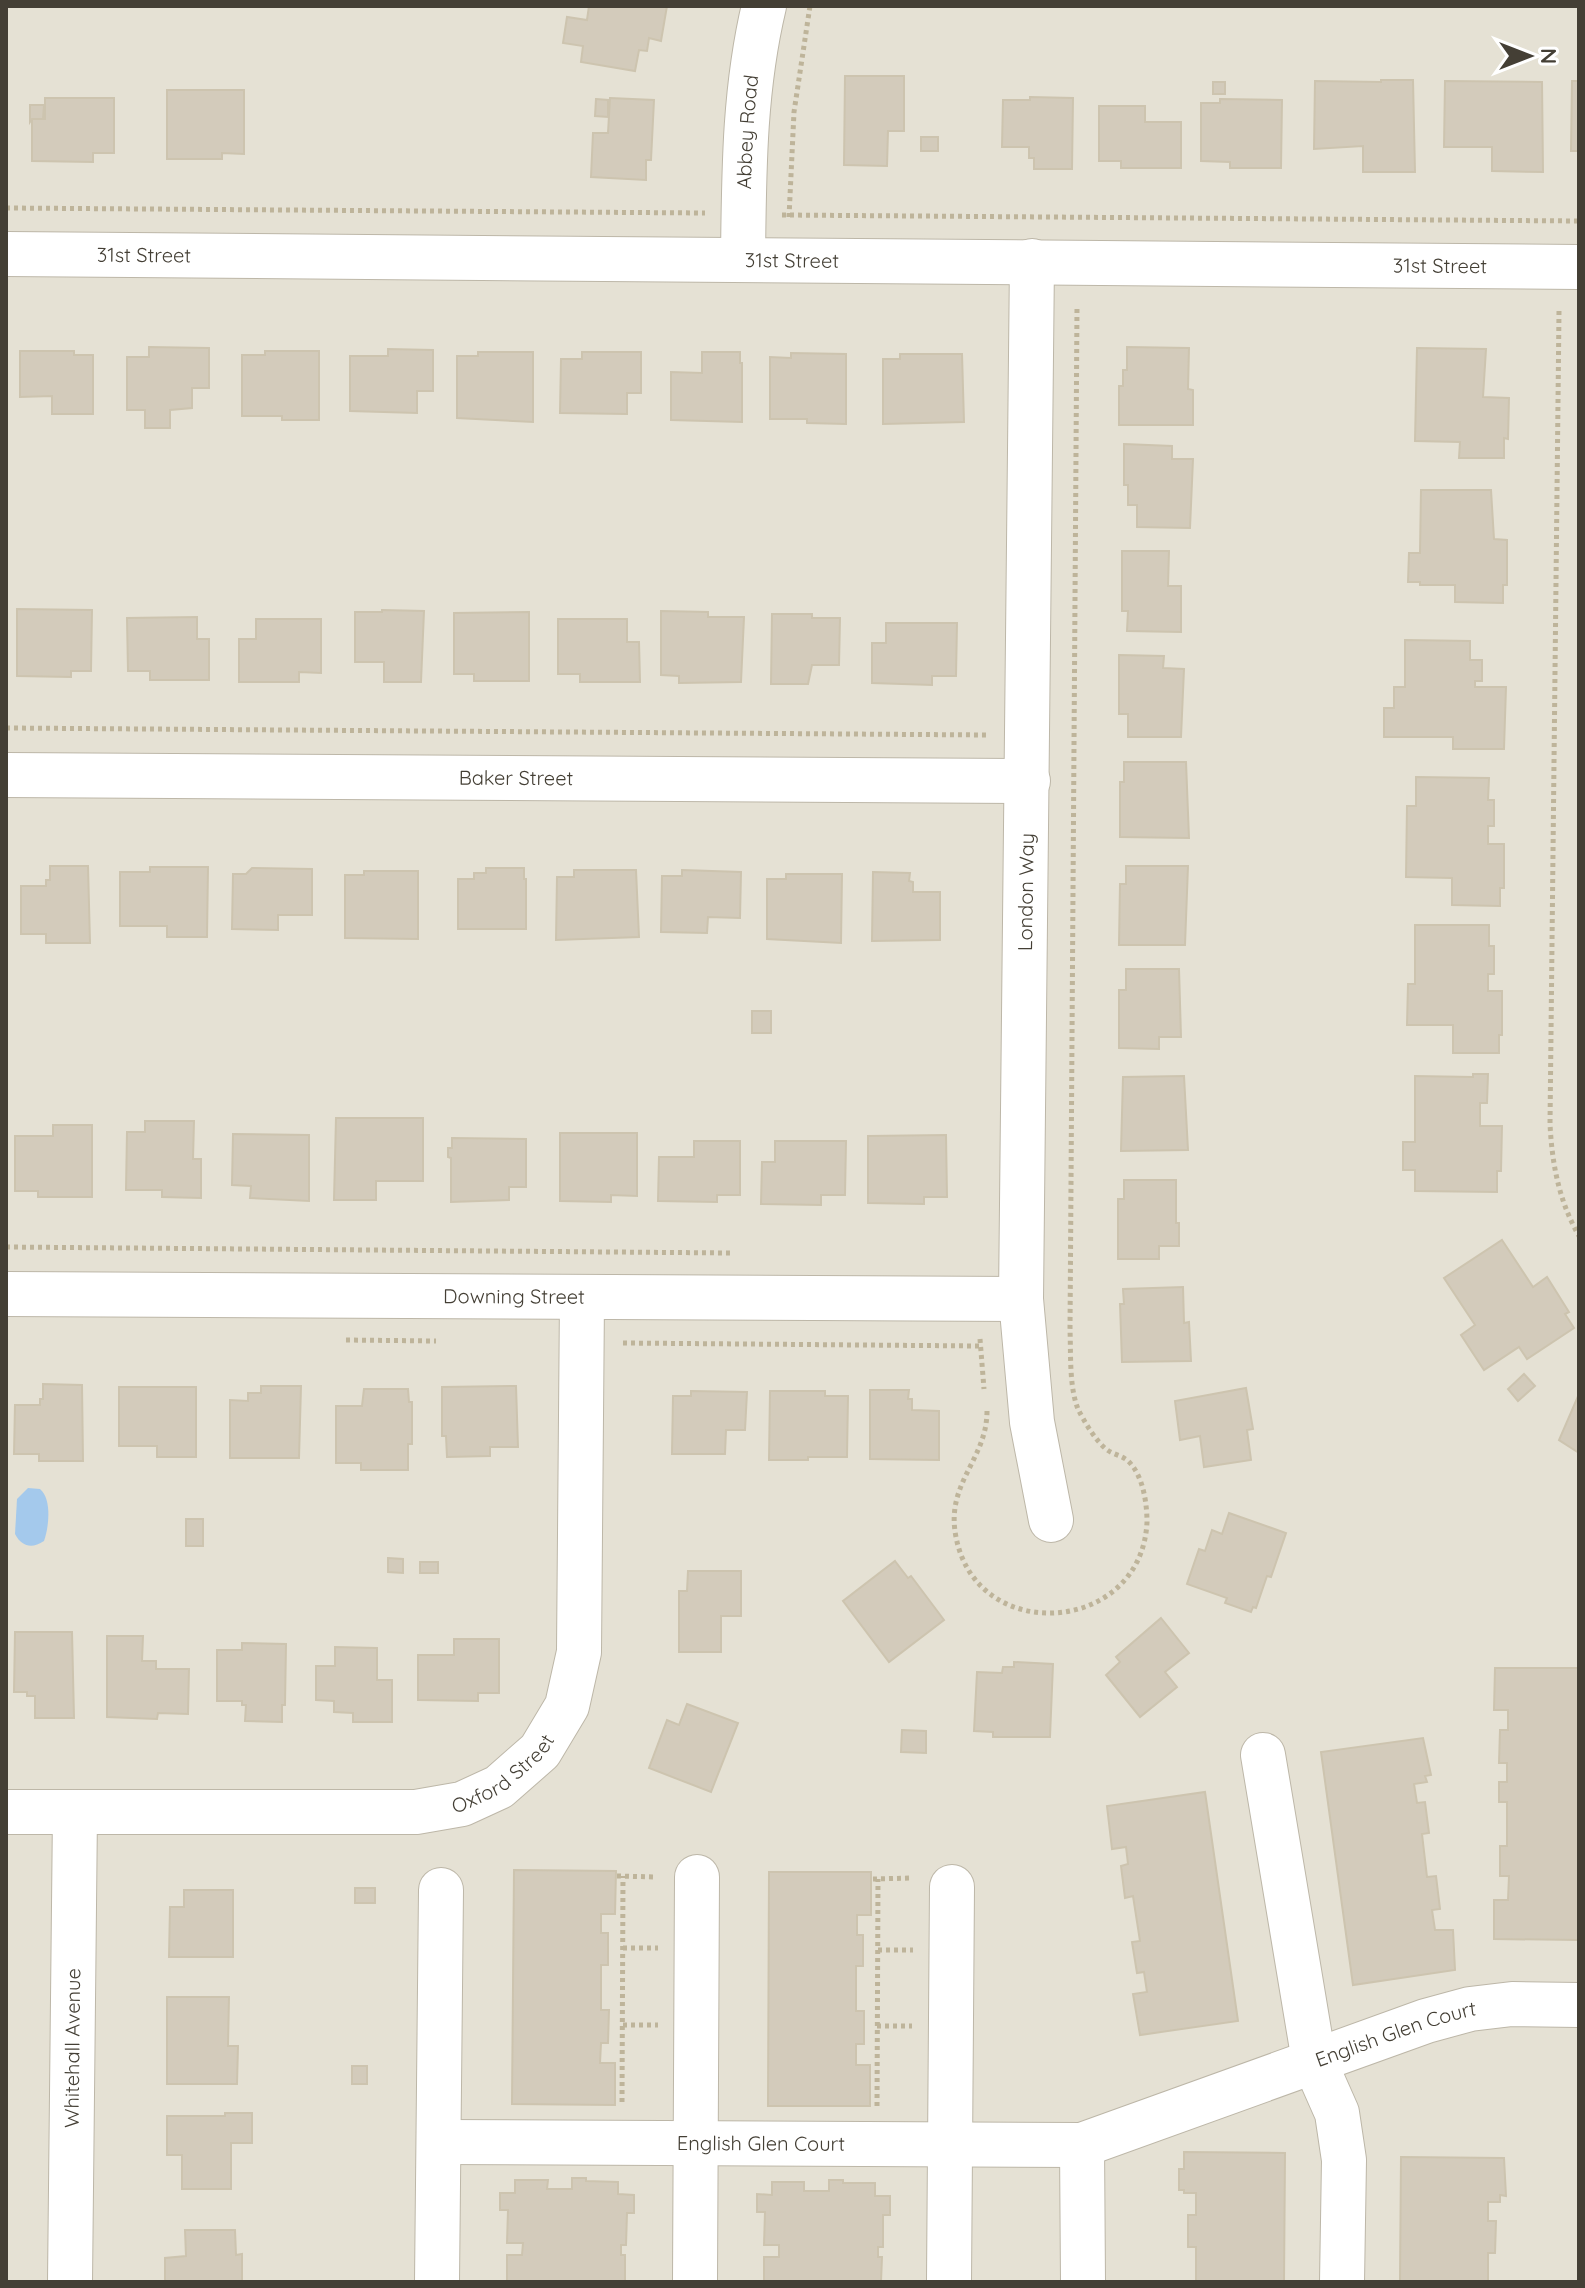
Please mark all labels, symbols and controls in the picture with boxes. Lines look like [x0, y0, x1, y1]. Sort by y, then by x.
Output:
north arrow [1489, 16, 1569, 96]
text: N [1535, 48, 1563, 64]
street label: Abbey Road [731, 73, 764, 190]
street label: 31st Street [97, 242, 191, 268]
street label: 31st Street [745, 247, 839, 273]
street label: 31st Street [1393, 252, 1487, 278]
street label: Baker Street [459, 765, 574, 790]
street label: London Way [1012, 833, 1039, 951]
street label: Downing Street [443, 1283, 585, 1309]
street label: Oxford Street [450, 1729, 559, 1818]
street label: Whitehall Avenue [59, 1968, 85, 2128]
street label: English Glen Court [1312, 1995, 1477, 2072]
street label: English Glen Court [677, 2130, 845, 2156]

